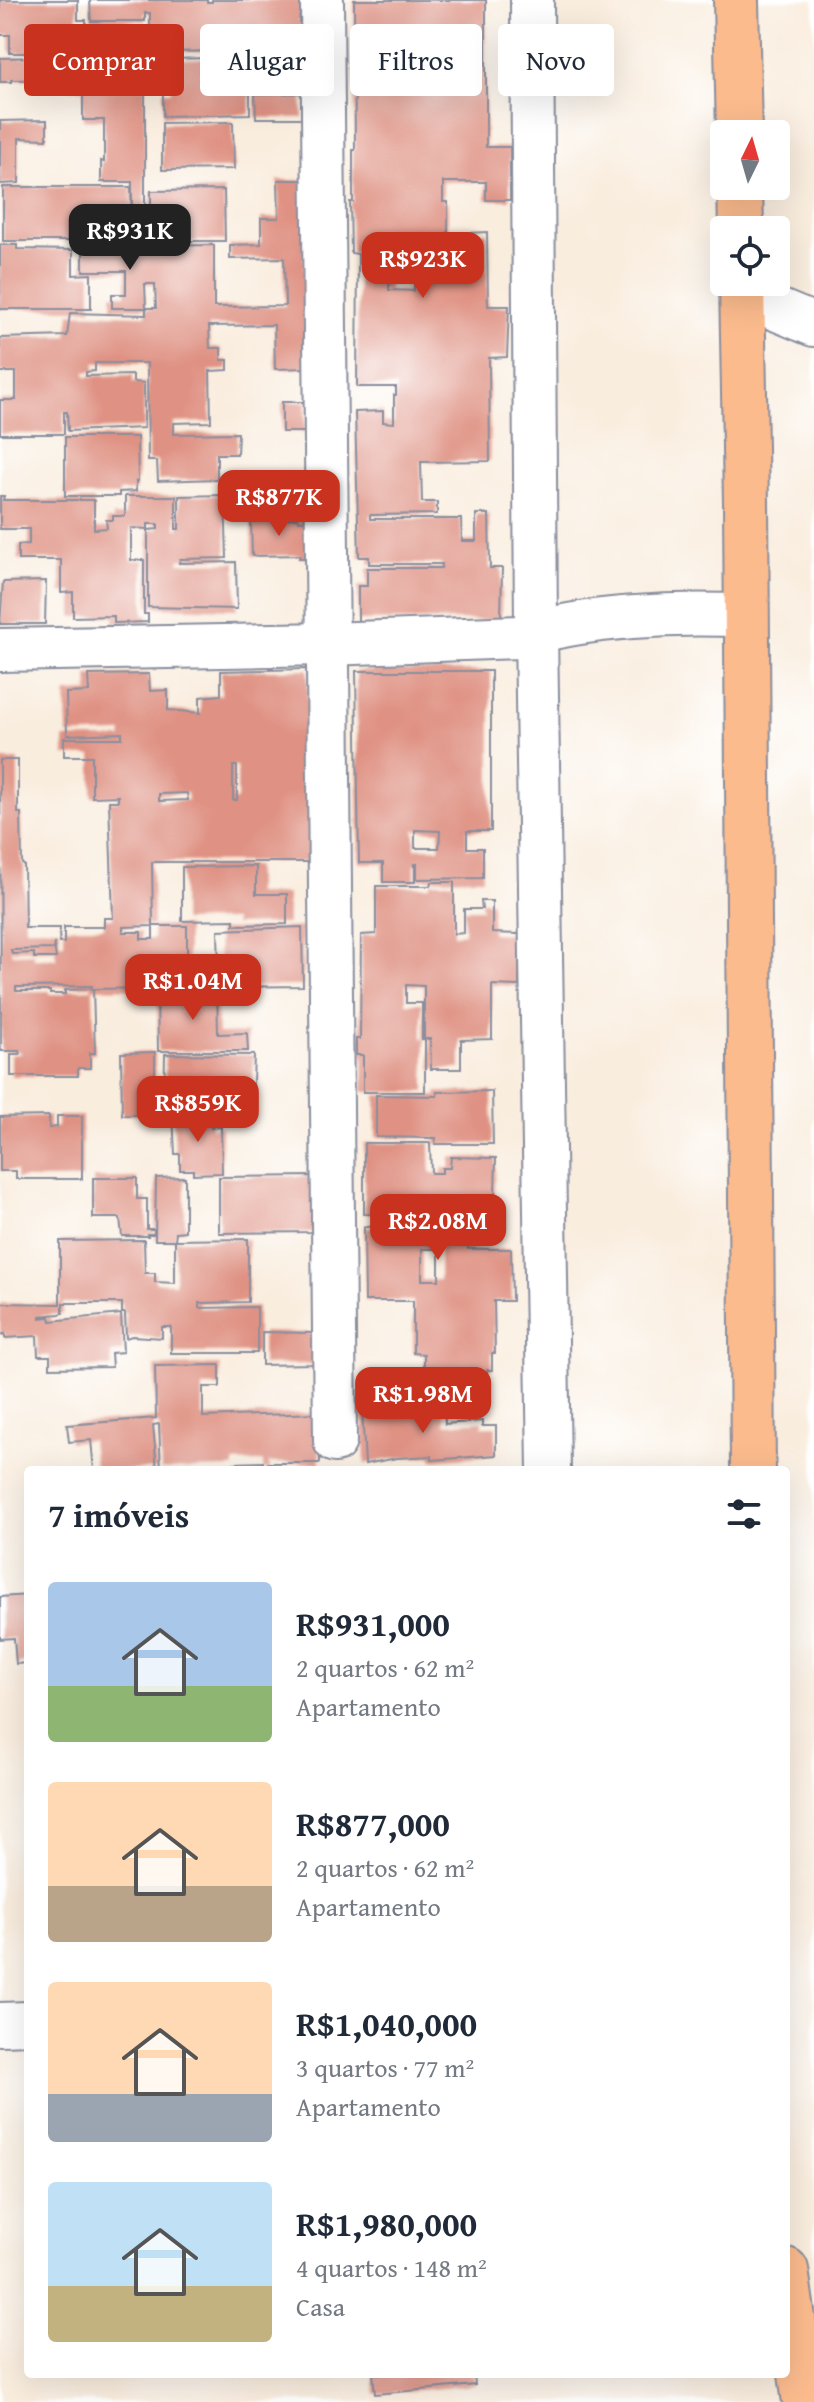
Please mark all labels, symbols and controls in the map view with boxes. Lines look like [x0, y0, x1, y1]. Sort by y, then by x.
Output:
chip: Comprar [24, 24, 184, 96]
chip: Alugar [200, 24, 334, 96]
chip: Filtros [350, 24, 482, 96]
chip: Novo [498, 24, 614, 96]
north arrow [710, 120, 790, 200]
map controls [710, 120, 790, 296]
pin: R$931K [65, 204, 195, 272]
text: R$931K [87, 210, 173, 249]
button: locate [710, 216, 790, 296]
pin: R$923K [358, 232, 488, 300]
text: R$923K [380, 238, 466, 277]
pin: R$877K [214, 470, 344, 538]
text: R$877K [236, 476, 322, 515]
pin: R$1.04M [119, 954, 267, 1022]
text: R$1.04M [143, 960, 243, 999]
pin: R$859K [133, 1076, 263, 1144]
text: R$859K [155, 1082, 241, 1121]
pin: R$2.08M [364, 1194, 512, 1262]
text: R$2.08M [388, 1200, 488, 1239]
pin: R$1.98M [349, 1367, 497, 1435]
text: R$1.98M [373, 1373, 473, 1412]
text: 7 imóveis [48, 1490, 189, 1539]
icon: filters [722, 1492, 766, 1536]
text: R$931,000 [296, 1599, 450, 1648]
icon: home [112, 1614, 208, 1710]
text: 2 quartos · 62 m² [296, 1648, 474, 1687]
text: Apartamento [296, 1687, 441, 1726]
text: R$877,000 [296, 1799, 450, 1848]
icon: home [112, 1814, 208, 1910]
text: 2 quartos · 62 m² [296, 1848, 474, 1887]
text: Apartamento [296, 1887, 441, 1926]
text: R$1,040,000 [296, 1999, 477, 2048]
icon: home [112, 2014, 208, 2110]
text: 3 quartos · 77 m² [296, 2048, 474, 2087]
text: Apartamento [296, 2087, 441, 2126]
text: R$1,980,000 [296, 2199, 477, 2248]
icon: home [112, 2214, 208, 2310]
text: 4 quartos · 148 m² [296, 2248, 487, 2287]
text: Casa [296, 2287, 345, 2326]

